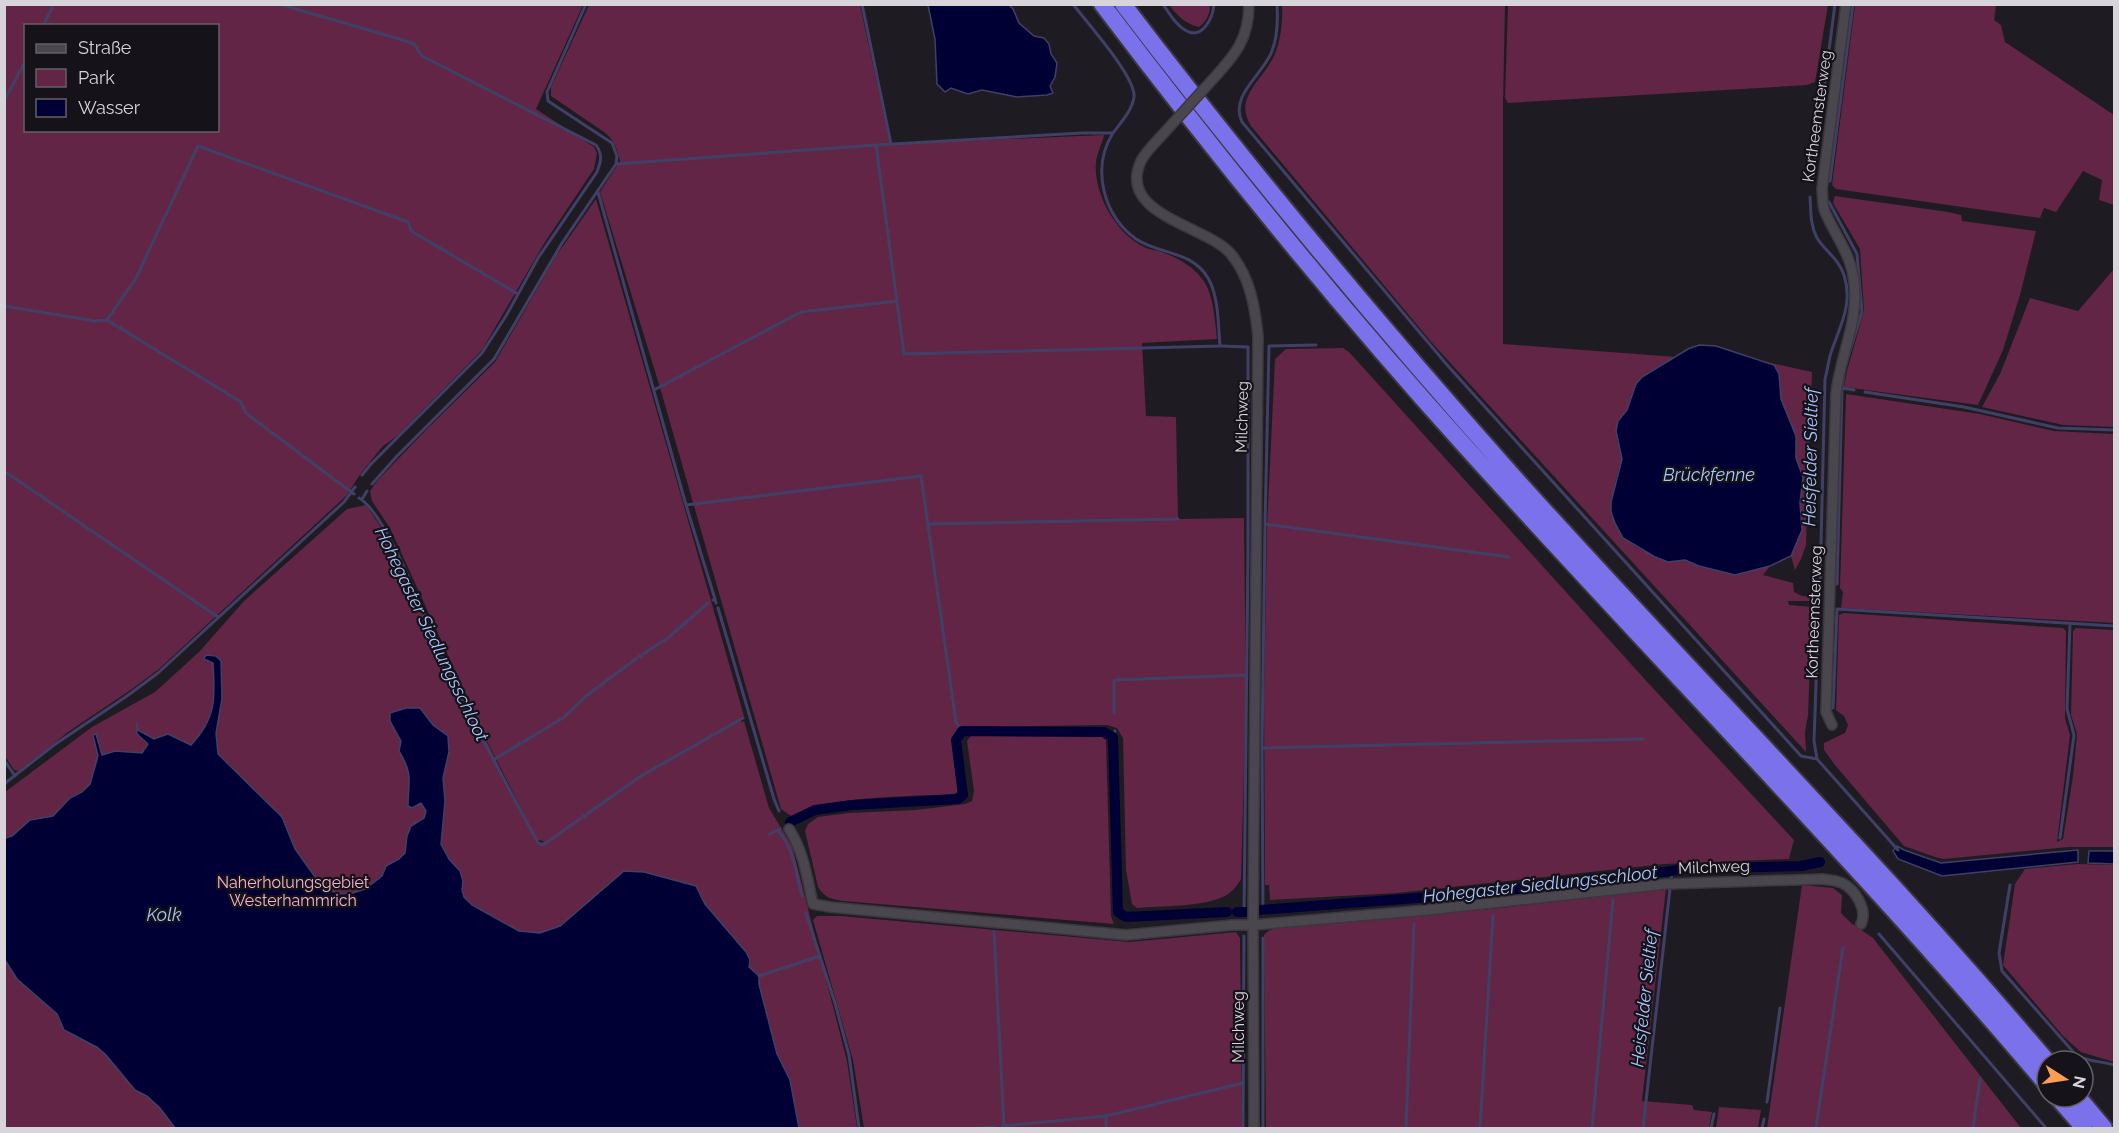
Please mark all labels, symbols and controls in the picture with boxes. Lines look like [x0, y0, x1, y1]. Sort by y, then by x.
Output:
legend [24, 24, 219, 132]
text: Straße [78, 37, 132, 58]
street label: Kortheemsterweg [1798, 49, 1836, 183]
text: Park [78, 67, 115, 88]
text: Wasser [78, 97, 141, 118]
street label: Milchweg [1232, 381, 1252, 453]
water label: Heisfelder Sieltief [1798, 385, 1822, 527]
water label: Brückfenne [1663, 464, 1755, 485]
water label: Hohegaster Siedlungsschloot [371, 523, 493, 745]
street label: Kortheemsterweg [1802, 545, 1826, 679]
street label: Milchweg [1678, 856, 1750, 878]
water label: Hohegaster Siedlungsschloot [1422, 861, 1659, 907]
park label: Naherholungsgebiet Westerhammrich [217, 873, 370, 910]
water label: Kolk [146, 904, 182, 925]
water label: Heisfelder Sieltief [1626, 926, 1662, 1068]
street label: Milchweg [1229, 991, 1248, 1063]
north arrow [2035, 1049, 2095, 1109]
text: N [2069, 1074, 2090, 1090]

